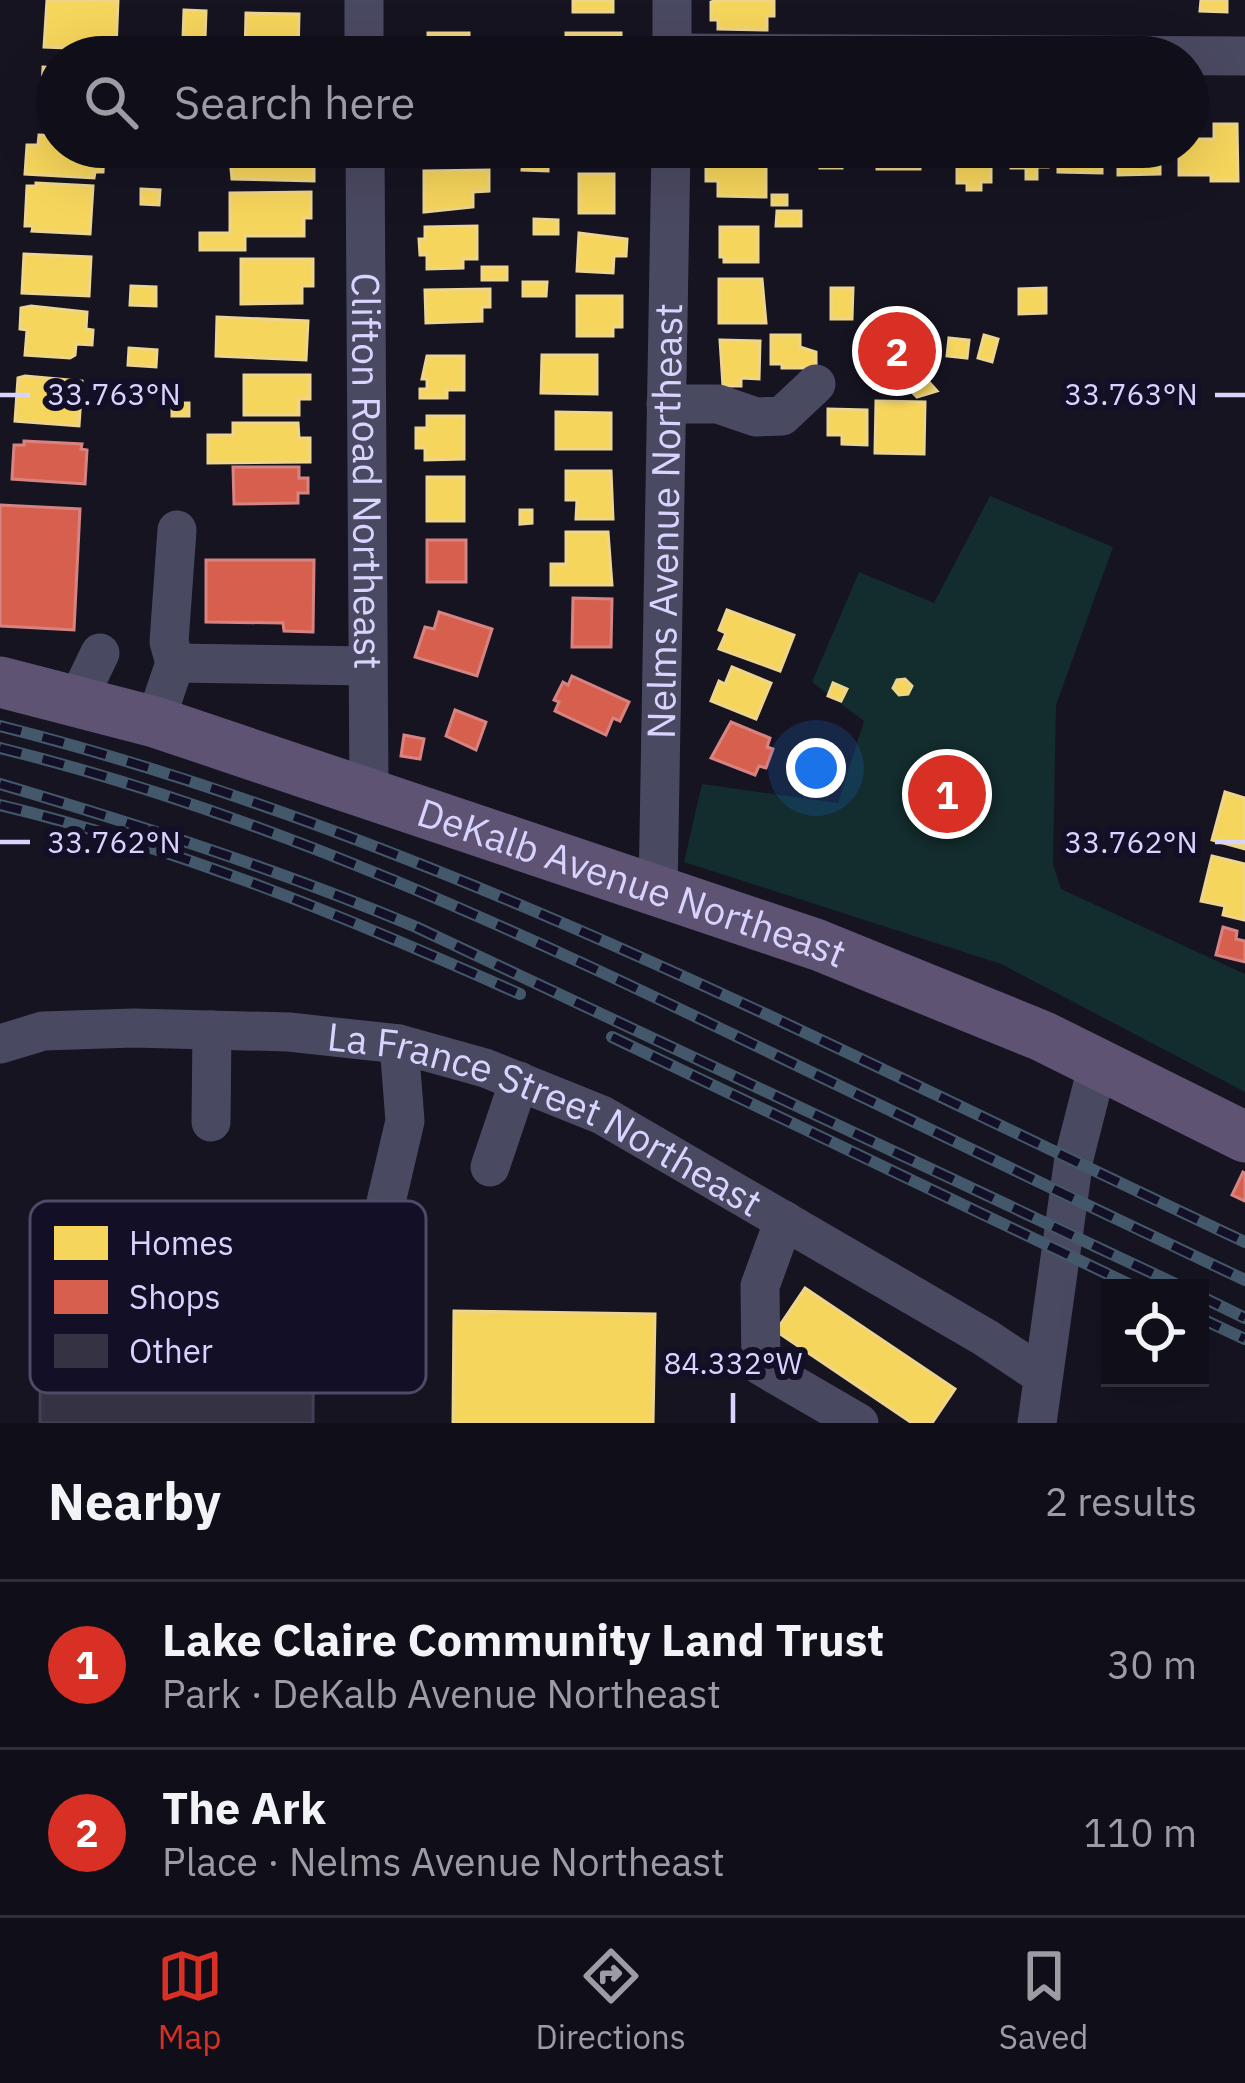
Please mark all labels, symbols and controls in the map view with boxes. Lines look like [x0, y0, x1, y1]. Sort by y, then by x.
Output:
search box [36, 36, 1209, 168]
icon: search [78, 69, 144, 135]
text: Search here [174, 73, 415, 131]
street label: Clifton Road Northeast [341, 272, 394, 670]
street label: Nelms Avenue Northeast [635, 303, 693, 739]
pin: 2 [858, 306, 936, 396]
text: 33.763°N [47, 374, 181, 413]
text: 33.763°N [1064, 374, 1198, 413]
your location [786, 738, 846, 798]
pin: 1 [908, 749, 986, 839]
street label: DeKalb Avenue Northeast [411, 786, 854, 979]
text: 33.762°N [47, 822, 181, 861]
text: 33.762°N [1064, 822, 1198, 861]
street label: La France Street Northeast [325, 1010, 772, 1228]
legend [30, 1201, 426, 1393]
text: Homes [129, 1221, 234, 1264]
text: Shops [129, 1275, 221, 1318]
map controls [1101, 1279, 1209, 1387]
button: locate [1101, 1279, 1209, 1387]
text: Other [129, 1329, 213, 1372]
text: 84.332°W [664, 1343, 803, 1382]
text: Nearby [48, 1468, 221, 1534]
text: 2 results [1045, 1476, 1197, 1527]
text: Lake Claire Community Land Trust [162, 1610, 884, 1668]
text: 1 [75, 1639, 99, 1690]
text: 30 m [1107, 1639, 1197, 1690]
text: Park · DeKalb Avenue Northeast [162, 1668, 721, 1719]
text: The Ark [162, 1778, 326, 1836]
text: 2 [75, 1807, 99, 1858]
text: 110 m [1084, 1807, 1197, 1858]
text: Place · Nelms Avenue Northeast [162, 1836, 725, 1887]
tab: Map [157, 1943, 223, 2058]
tab: Directions [536, 1943, 686, 2058]
tab: Saved [999, 1943, 1088, 2058]

